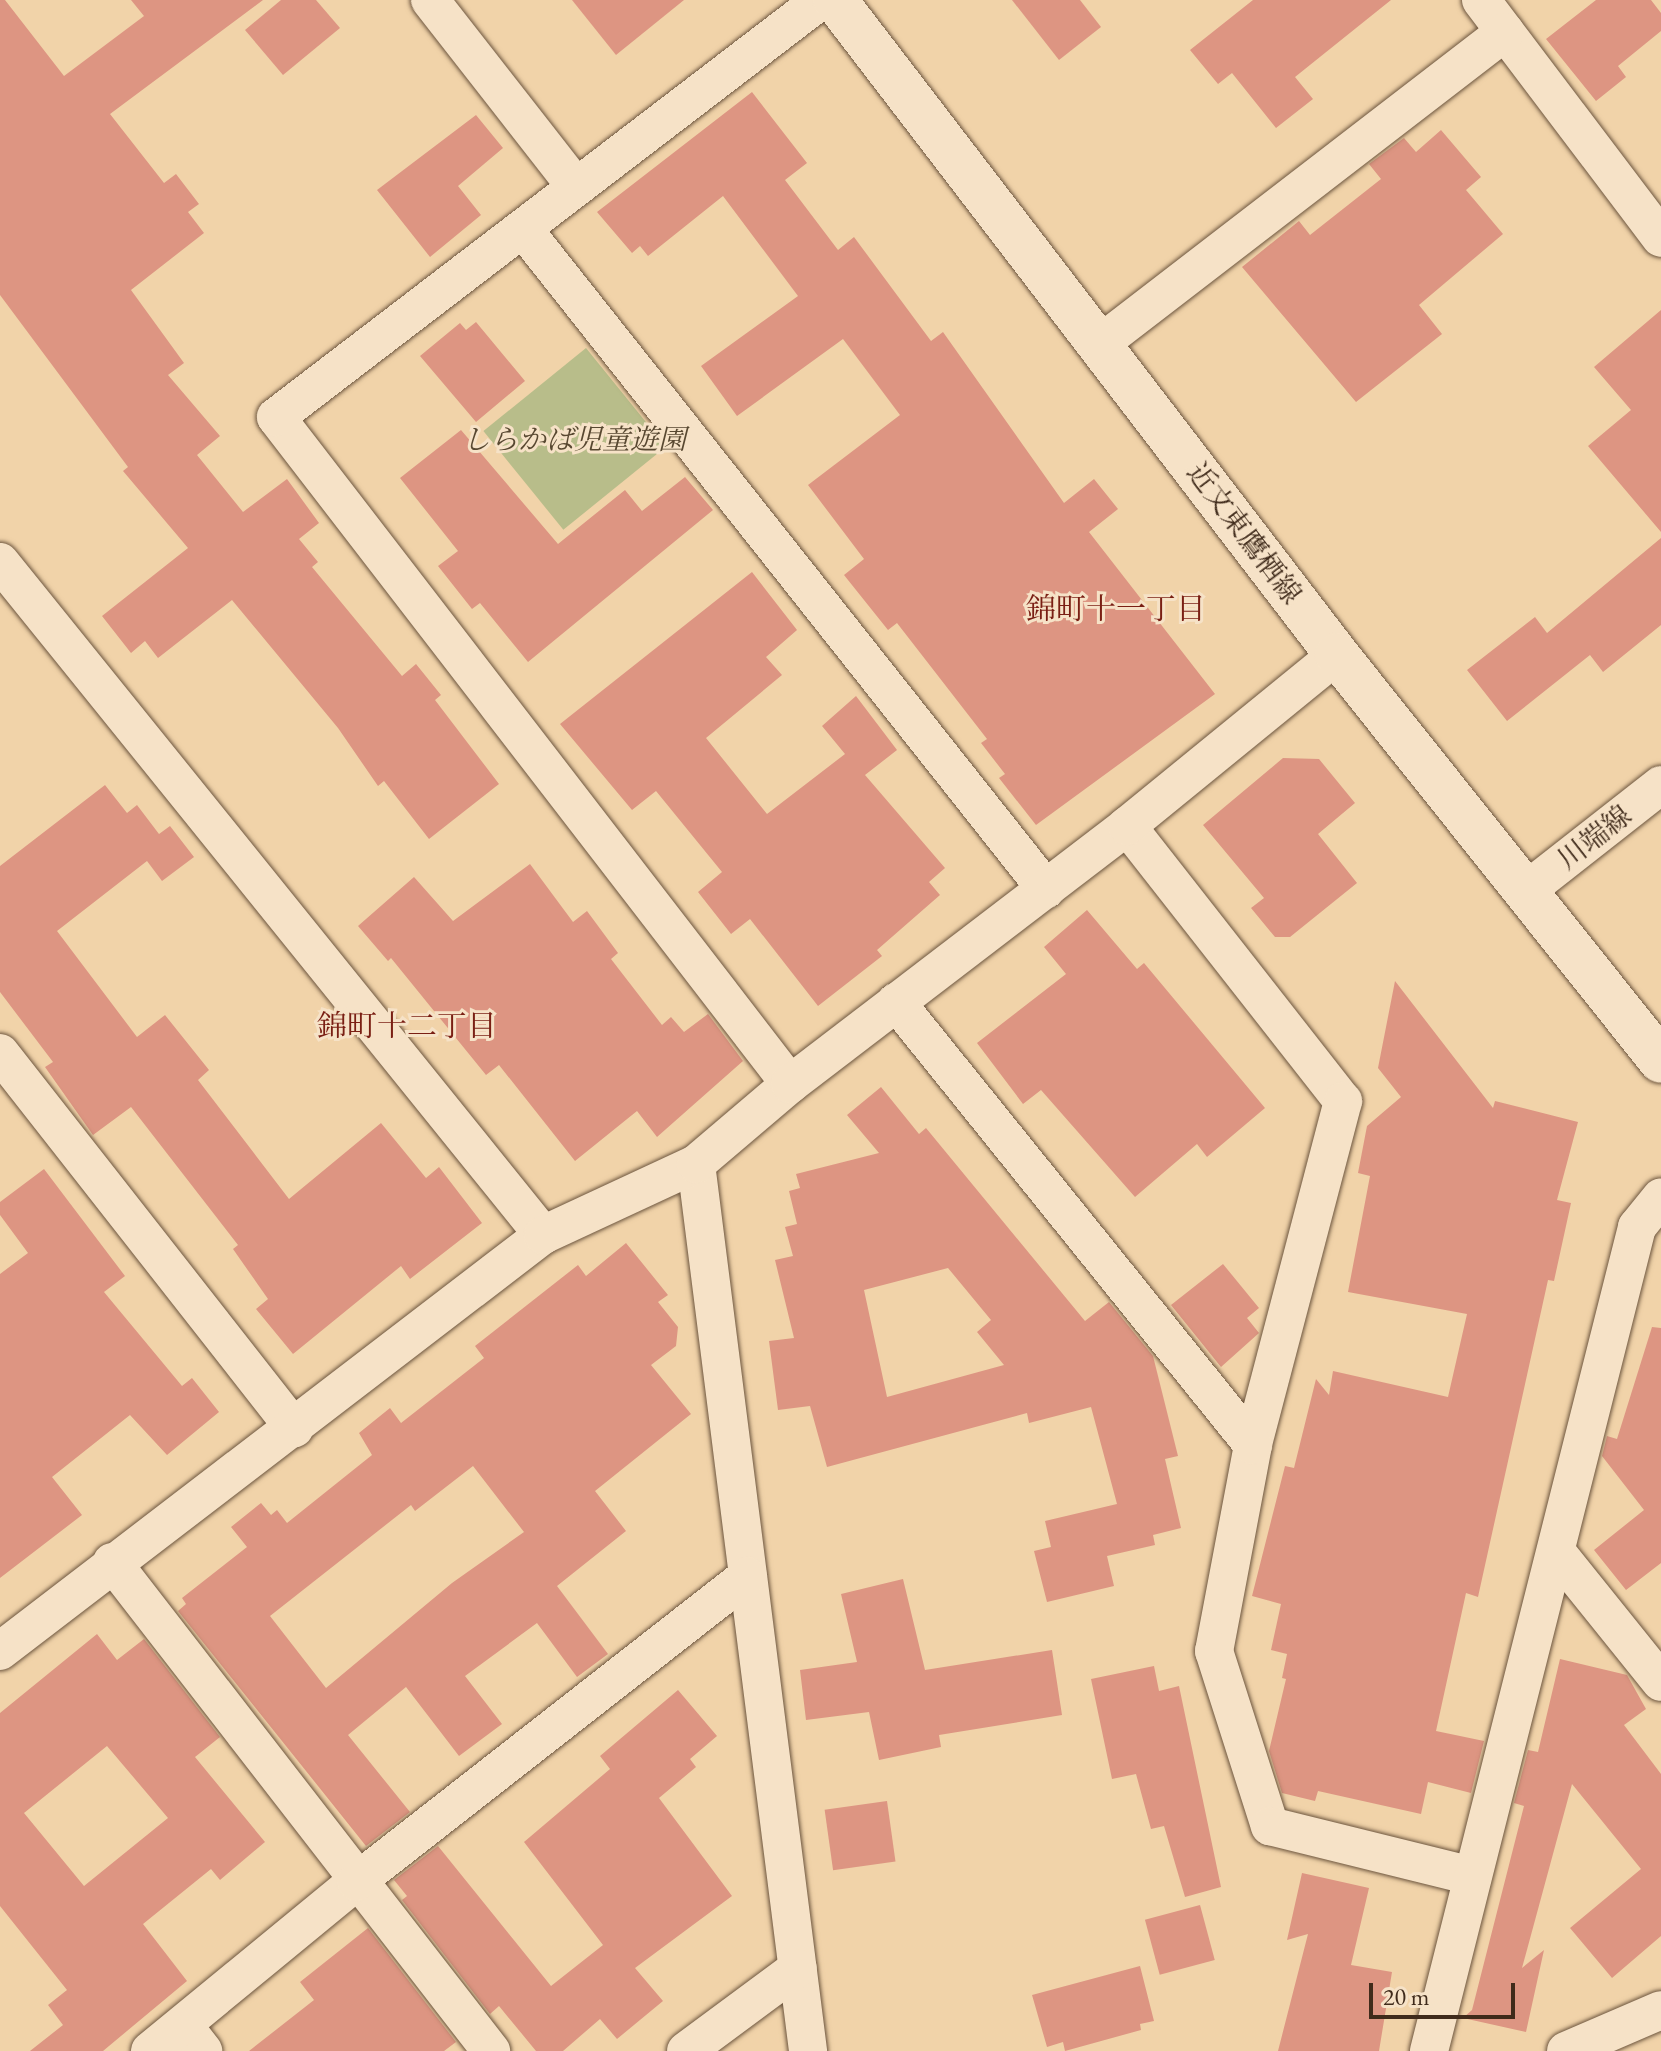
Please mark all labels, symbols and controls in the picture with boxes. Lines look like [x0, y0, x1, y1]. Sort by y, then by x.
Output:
park label: しらかば児童遊園 [462, 422, 686, 456]
street label: 近文東鷹栖線 [1181, 456, 1309, 610]
district label: 錦町十一丁目 [1026, 591, 1206, 627]
street label: 川端線 [1551, 798, 1637, 876]
district label: 錦町十二丁目 [317, 1008, 497, 1044]
scale bar [1373, 1967, 1519, 2017]
text: 20 m [1383, 1981, 1430, 2012]

